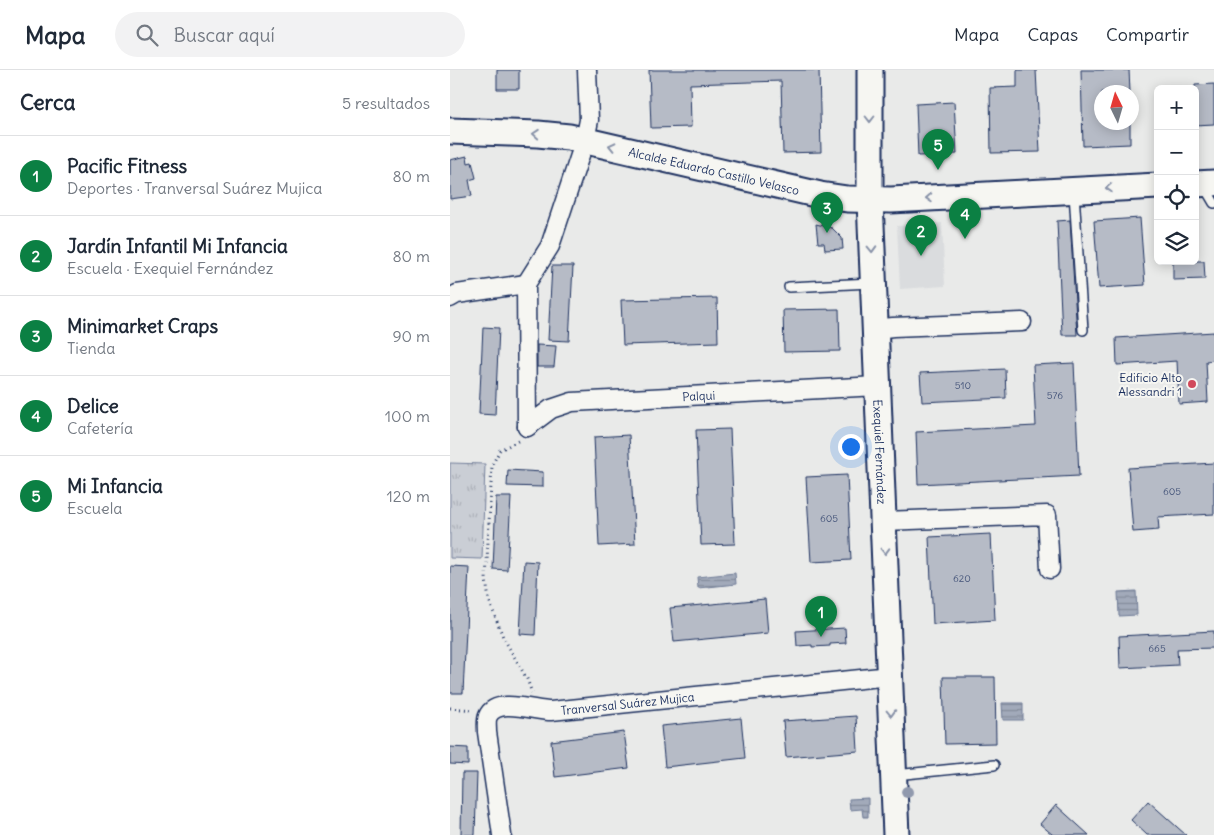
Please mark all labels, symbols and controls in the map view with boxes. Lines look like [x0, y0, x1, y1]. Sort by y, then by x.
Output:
search box [115, 12, 465, 57]
text: Mapa [25, 20, 85, 50]
icon: search [133, 21, 161, 49]
text: Buscar aquí [173, 23, 275, 47]
text: Mapa [954, 23, 999, 46]
text: Capas [1027, 23, 1078, 46]
text: Compartir [1106, 23, 1189, 46]
north arrow [1094, 85, 1139, 130]
map controls [1154, 85, 1199, 265]
button: + [1154, 85, 1199, 130]
text: Cerca [20, 89, 75, 116]
text: 5 resultados [342, 93, 430, 113]
one-way arrow [865, 115, 875, 123]
one-way arrow [532, 128, 540, 139]
pin: 5 [922, 129, 954, 170]
button: − [1154, 130, 1199, 175]
one-way arrow [607, 141, 616, 152]
street label: Alcalde Eduardo Castillo Velasco [627, 144, 801, 198]
text: Pacific Fitness [67, 154, 187, 178]
text: 1 [33, 166, 39, 186]
text: 80 m [392, 166, 430, 186]
button: locate [1154, 175, 1199, 220]
text: Deportes · Tranversal Suárez Mujica [67, 178, 323, 198]
one-way arrow [1105, 183, 1113, 194]
pin: 3 [811, 192, 843, 233]
one-way arrow [925, 192, 933, 203]
pin: 4 [949, 198, 981, 239]
pin: 2 [905, 215, 937, 256]
button: layers [1154, 220, 1199, 265]
text: Jardín Infantil Mi Infancia [67, 234, 288, 258]
one-way arrow [867, 245, 878, 253]
text: 2 [32, 246, 40, 266]
text: 80 m [392, 246, 430, 266]
text: Escuela · Exequiel Fernández [67, 258, 273, 278]
text: Minimarket Craps [67, 314, 218, 338]
text: 3 [31, 326, 41, 346]
text: 90 m [392, 326, 430, 346]
text: Tienda [67, 338, 115, 358]
place label: Edificio Alto Alessandri 1 [1118, 370, 1182, 399]
marker: Edificio Alto Alessandri 1 [1186, 378, 1198, 390]
house number: 510 [955, 379, 971, 392]
street label: Palqui [682, 387, 715, 404]
house number: 576 [1047, 389, 1063, 402]
text: Delice [67, 394, 119, 418]
street label: Exequiel Fernández [871, 399, 890, 505]
text: 4 [31, 406, 41, 426]
text: 100 m [385, 406, 430, 426]
text: Cafetería [67, 418, 133, 438]
your location [838, 434, 864, 460]
text: Mi Infancia [67, 474, 163, 498]
house number: 605 [1163, 485, 1181, 498]
text: 5 [31, 486, 41, 506]
text: 120 m [387, 486, 430, 506]
text: Escuela [67, 498, 122, 518]
house number: 605 [820, 512, 838, 525]
one-way arrow [879, 547, 890, 555]
house number: 620 [953, 572, 971, 585]
pin: 1 [805, 596, 837, 637]
house number: 665 [1148, 642, 1166, 655]
street label: Tranversal Suárez Mujica [560, 689, 695, 717]
one-way arrow [886, 709, 897, 717]

